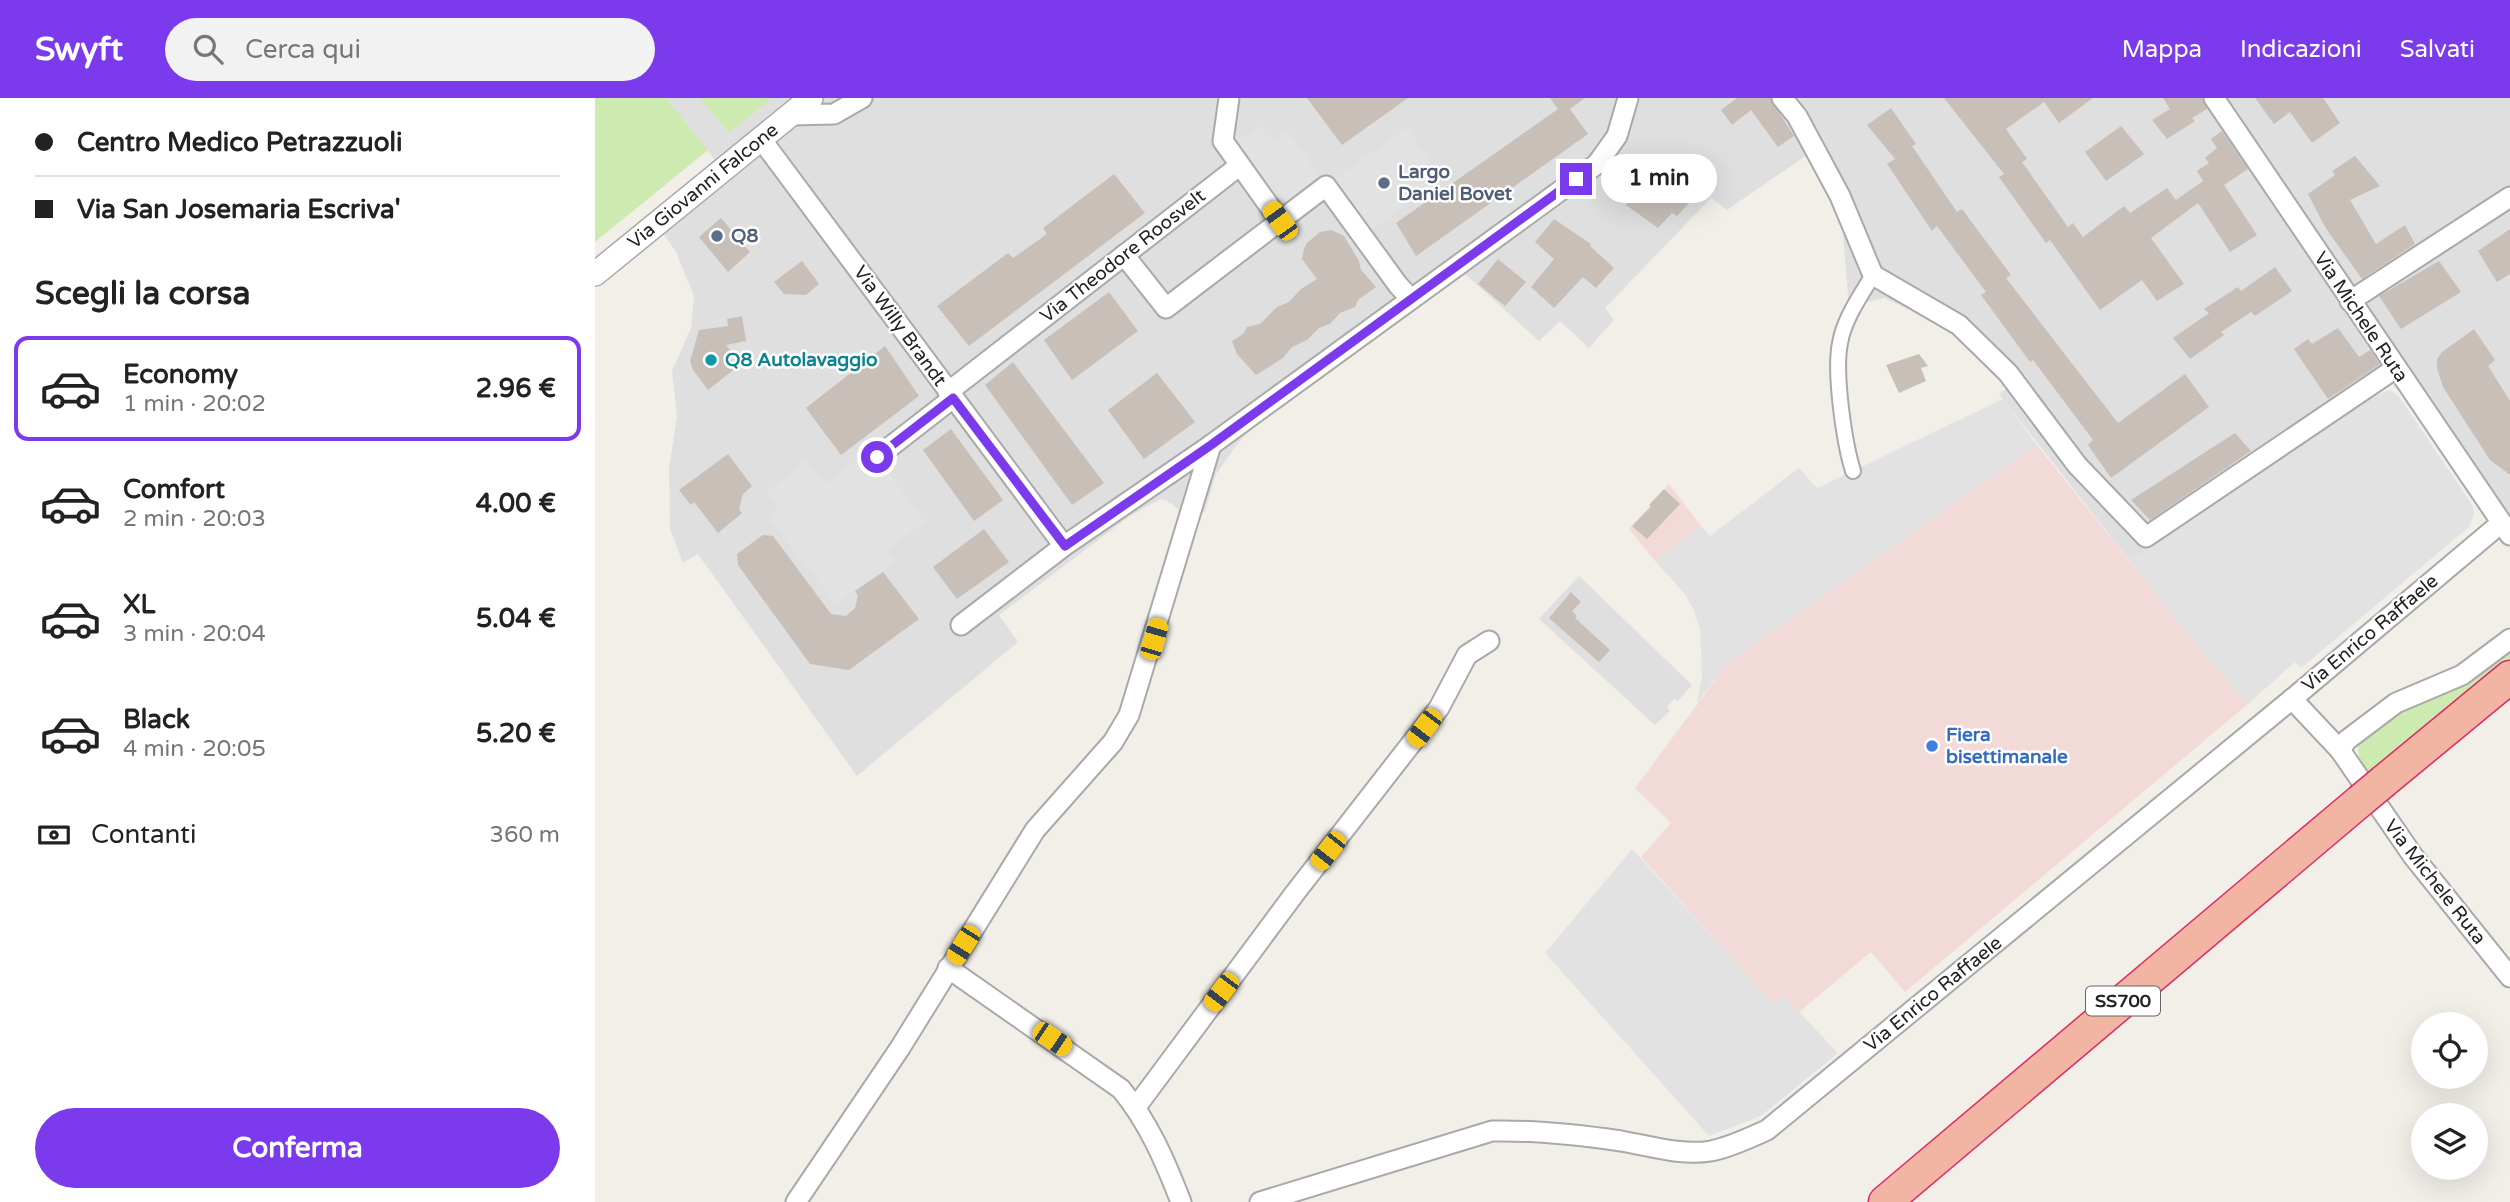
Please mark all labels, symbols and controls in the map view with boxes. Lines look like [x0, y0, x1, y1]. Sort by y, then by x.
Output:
search box [165, 18, 655, 81]
text: Swyft [35, 30, 123, 69]
icon: search [189, 30, 227, 68]
text: Cerca qui [245, 34, 361, 65]
text: Mappa [2122, 35, 2202, 64]
text: Indicazioni [2240, 35, 2362, 64]
text: Salvati [2400, 35, 2475, 64]
street label: Via Giovanni Falcone [623, 119, 783, 253]
text: Centro Medico Petrazzuoli [77, 127, 402, 158]
callout: 1 min [1601, 154, 1716, 204]
place label: Largo Daniel Bovet [1398, 161, 1513, 205]
route end [1560, 163, 1592, 195]
text: 1 min [1628, 164, 1690, 192]
marker: Largo Daniel Bovet [1376, 175, 1392, 191]
street label: Via Theodore Roosvelt [1036, 185, 1210, 327]
text: Via San Josemaria Escriva' [77, 194, 400, 225]
car [1260, 198, 1301, 244]
place label: Q8 [731, 225, 758, 247]
marker: Q8 [709, 228, 725, 244]
street label: Via Michele Ruta [2309, 248, 2413, 386]
street label: Via Willy Brandt [849, 261, 951, 391]
text: Scegli la corsa [35, 275, 250, 313]
place label: Q8 Autolavaggio [725, 349, 878, 372]
marker: Q8 Autolavaggio [703, 352, 719, 368]
icon: car [39, 357, 102, 420]
text: Economy [123, 359, 238, 390]
text: 2.96 € [476, 373, 556, 404]
text: 1 min · 20:02 [123, 390, 266, 418]
route start [861, 441, 893, 473]
icon: car [39, 472, 102, 535]
text: Comfort [123, 474, 225, 505]
text: 4.00 € [476, 488, 556, 519]
text: 2 min · 20:03 [123, 505, 266, 533]
street label: Via Enrico Raffaele [2298, 570, 2442, 696]
icon: car [39, 587, 102, 650]
text: XL [123, 589, 155, 620]
text: 5.04 € [476, 603, 556, 634]
car [1139, 616, 1170, 662]
text: 3 min · 20:04 [123, 620, 266, 648]
icon: car [39, 702, 102, 765]
text: Black [123, 704, 190, 735]
car [1403, 705, 1446, 751]
text: 5.20 € [476, 718, 556, 749]
place label: Fiera bisettimanale [1946, 724, 2068, 768]
text: 4 min · 20:05 [123, 735, 266, 763]
marker: Fiera bisettimanale [1924, 738, 1940, 754]
street label: Via Michele Ruta [2379, 815, 2491, 949]
icon: cash [35, 816, 73, 854]
text: Contanti [91, 819, 196, 850]
text: 360 m [490, 821, 560, 849]
car [1307, 828, 1350, 874]
car [943, 922, 984, 968]
street label: Via Enrico Raffaele [1860, 932, 2006, 1056]
car [1200, 969, 1243, 1015]
road number: SS700 [2086, 986, 2160, 1016]
map controls [2411, 1012, 2488, 1180]
button: locate [2411, 1012, 2488, 1089]
car [1029, 1019, 1076, 1059]
button: layers [2411, 1103, 2488, 1180]
button: Conferma [35, 1108, 560, 1188]

